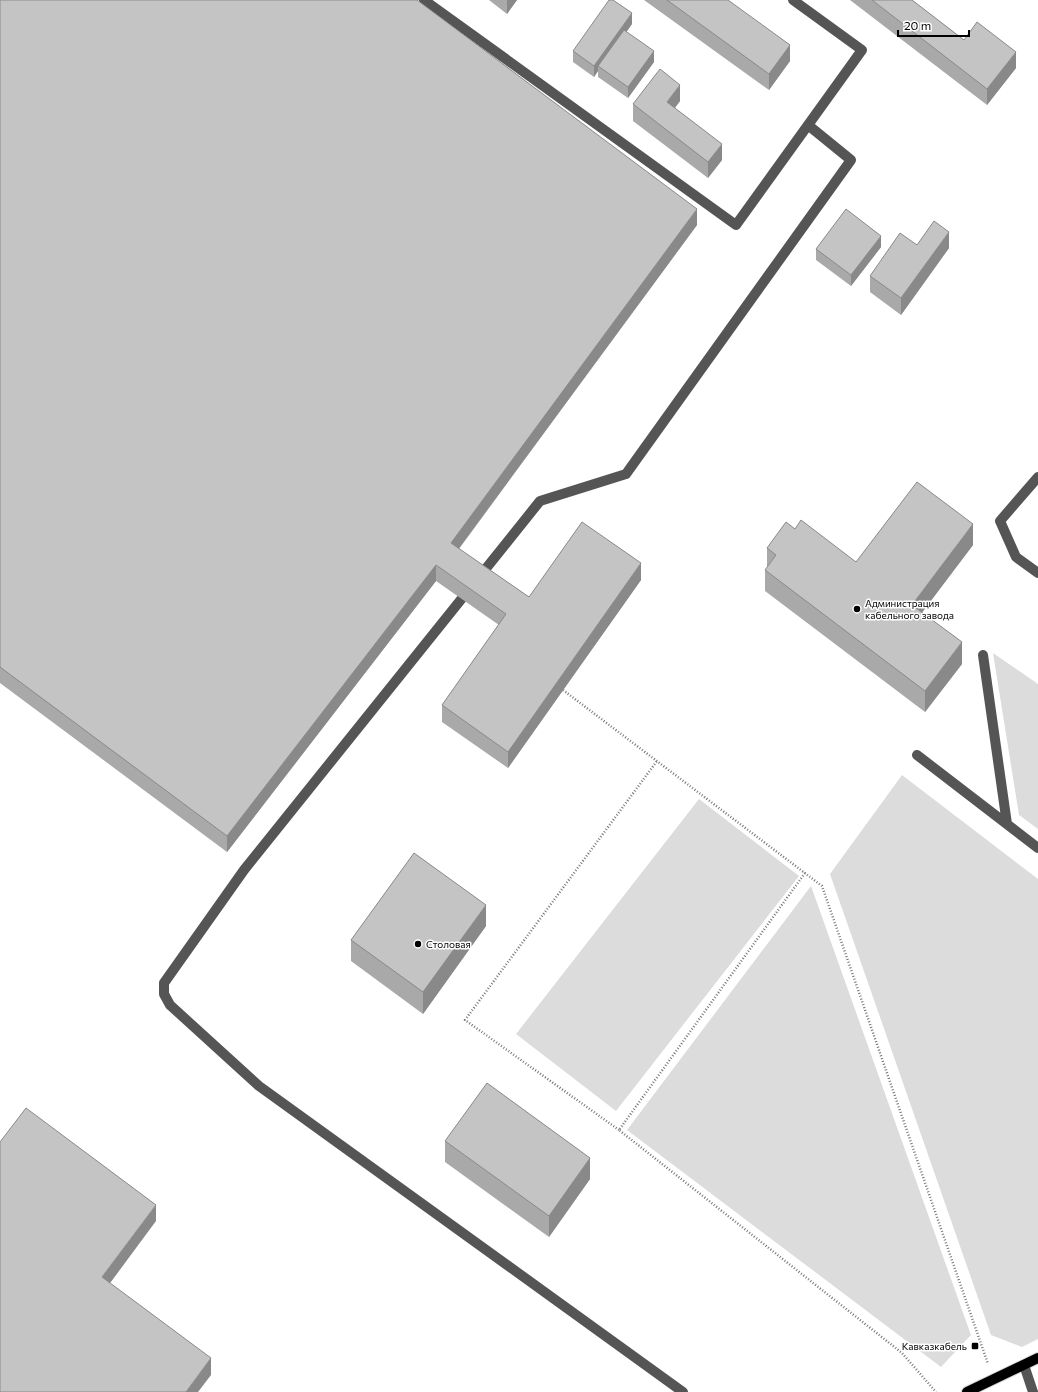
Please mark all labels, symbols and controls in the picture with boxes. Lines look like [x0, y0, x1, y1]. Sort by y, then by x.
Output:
scale bar [898, 12, 969, 38]
text: 20 m [904, 18, 931, 32]
place label: Администрация кабельного завода [865, 597, 954, 621]
marker: Администрация кабельного завода [852, 604, 862, 614]
place label: Столовая [426, 938, 471, 950]
marker: Столовая [413, 939, 423, 949]
place label: Кавказкабель [902, 1340, 967, 1352]
marker: Кавказкабель [970, 1341, 980, 1351]

